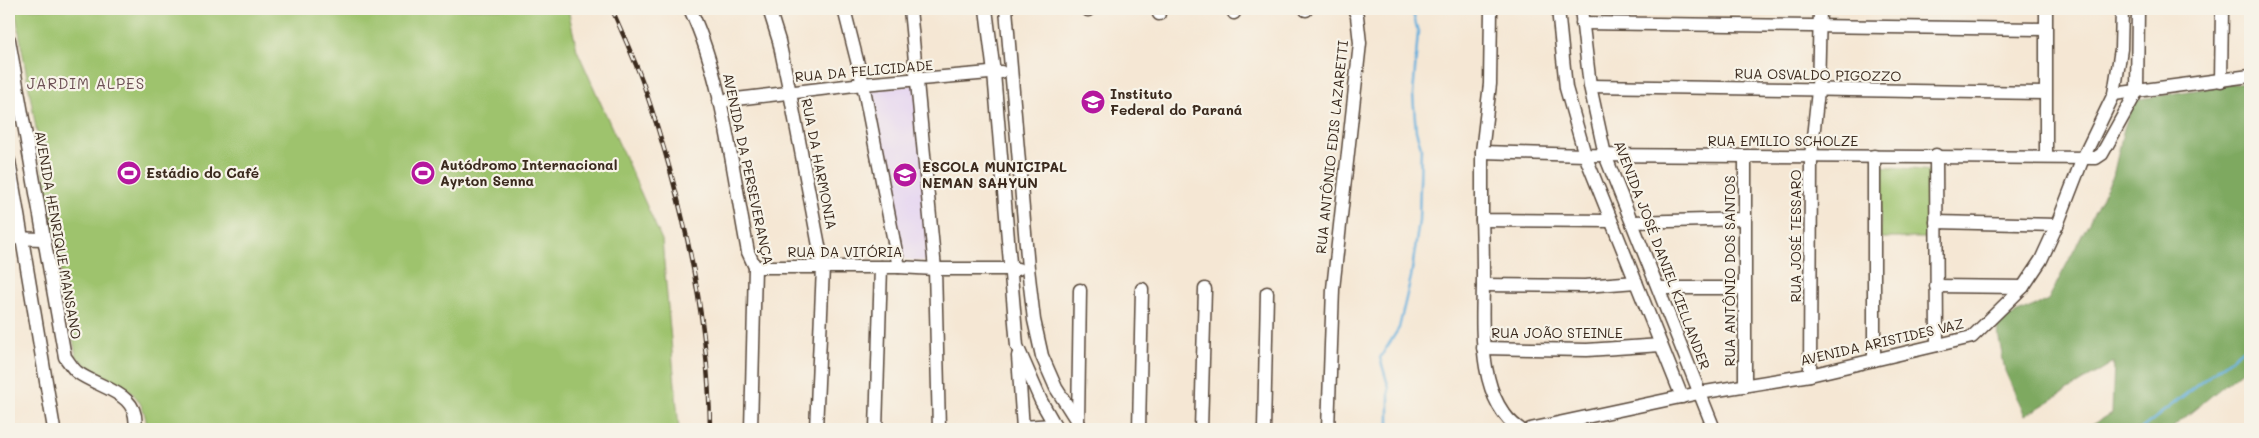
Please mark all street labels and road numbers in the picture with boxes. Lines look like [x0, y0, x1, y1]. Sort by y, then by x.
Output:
street label: RUA ANTÔNIO EDIS LAZARETTI [1311, 39, 1352, 255]
street label: RUA DA FELICIDADE [794, 55, 934, 86]
street label: RUA OSVALDO PIGOZZO [1735, 64, 1901, 85]
street label: AVENIDA DA PERSEVERANÇA [719, 71, 778, 267]
street label: RUA DA HARMONIA [797, 97, 842, 231]
street label: AVENIDA HENRIQUE MANSANO [31, 129, 86, 341]
street label: RUA EMILIO SCHOLZE [1708, 131, 1858, 150]
street label: AVENIDA JOSÉ DANIEL KIELLANDER [1610, 138, 1715, 372]
street label: RUA JOSÉ TESSARO [1786, 170, 1805, 302]
street label: RUA ANTÔNIO DOS SANTOS [1720, 175, 1739, 367]
street label: RUA DA VITÓRIA [787, 242, 903, 261]
street label: AVENIDA ARISTIDES VAZ [1798, 313, 1966, 370]
street label: RUA JOÃO STEINLE [1491, 323, 1623, 342]

